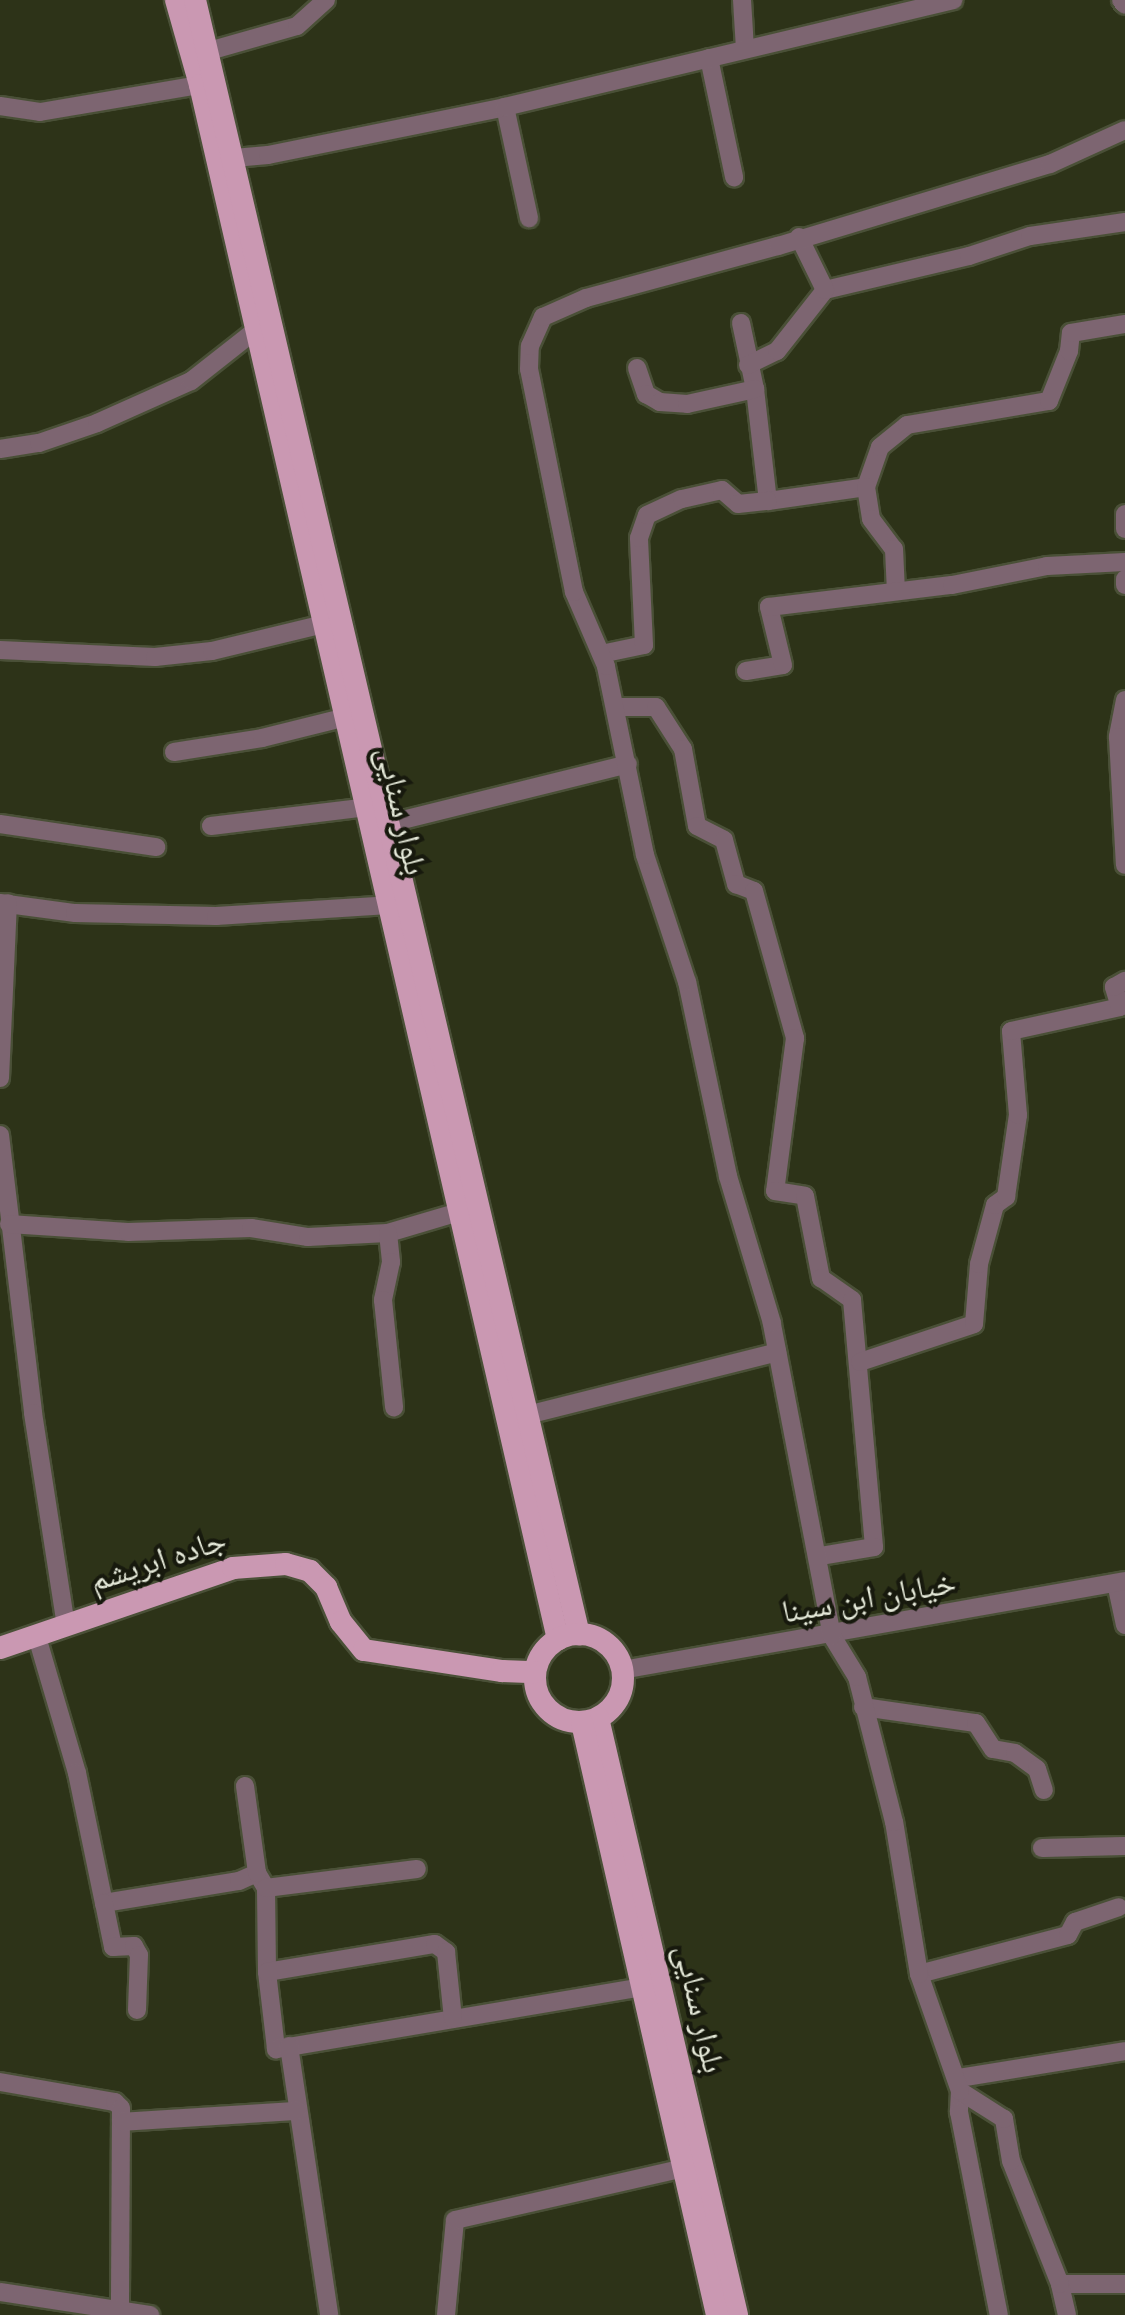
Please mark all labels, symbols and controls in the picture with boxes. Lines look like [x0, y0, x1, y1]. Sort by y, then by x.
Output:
street label: بلوار سنایی [368, 743, 434, 879]
street label: جاده ابریشم [85, 1521, 231, 1601]
street label: خیابان ابن سینا [779, 1564, 959, 1632]
street label: بلوار سنایی [666, 1941, 732, 2077]

